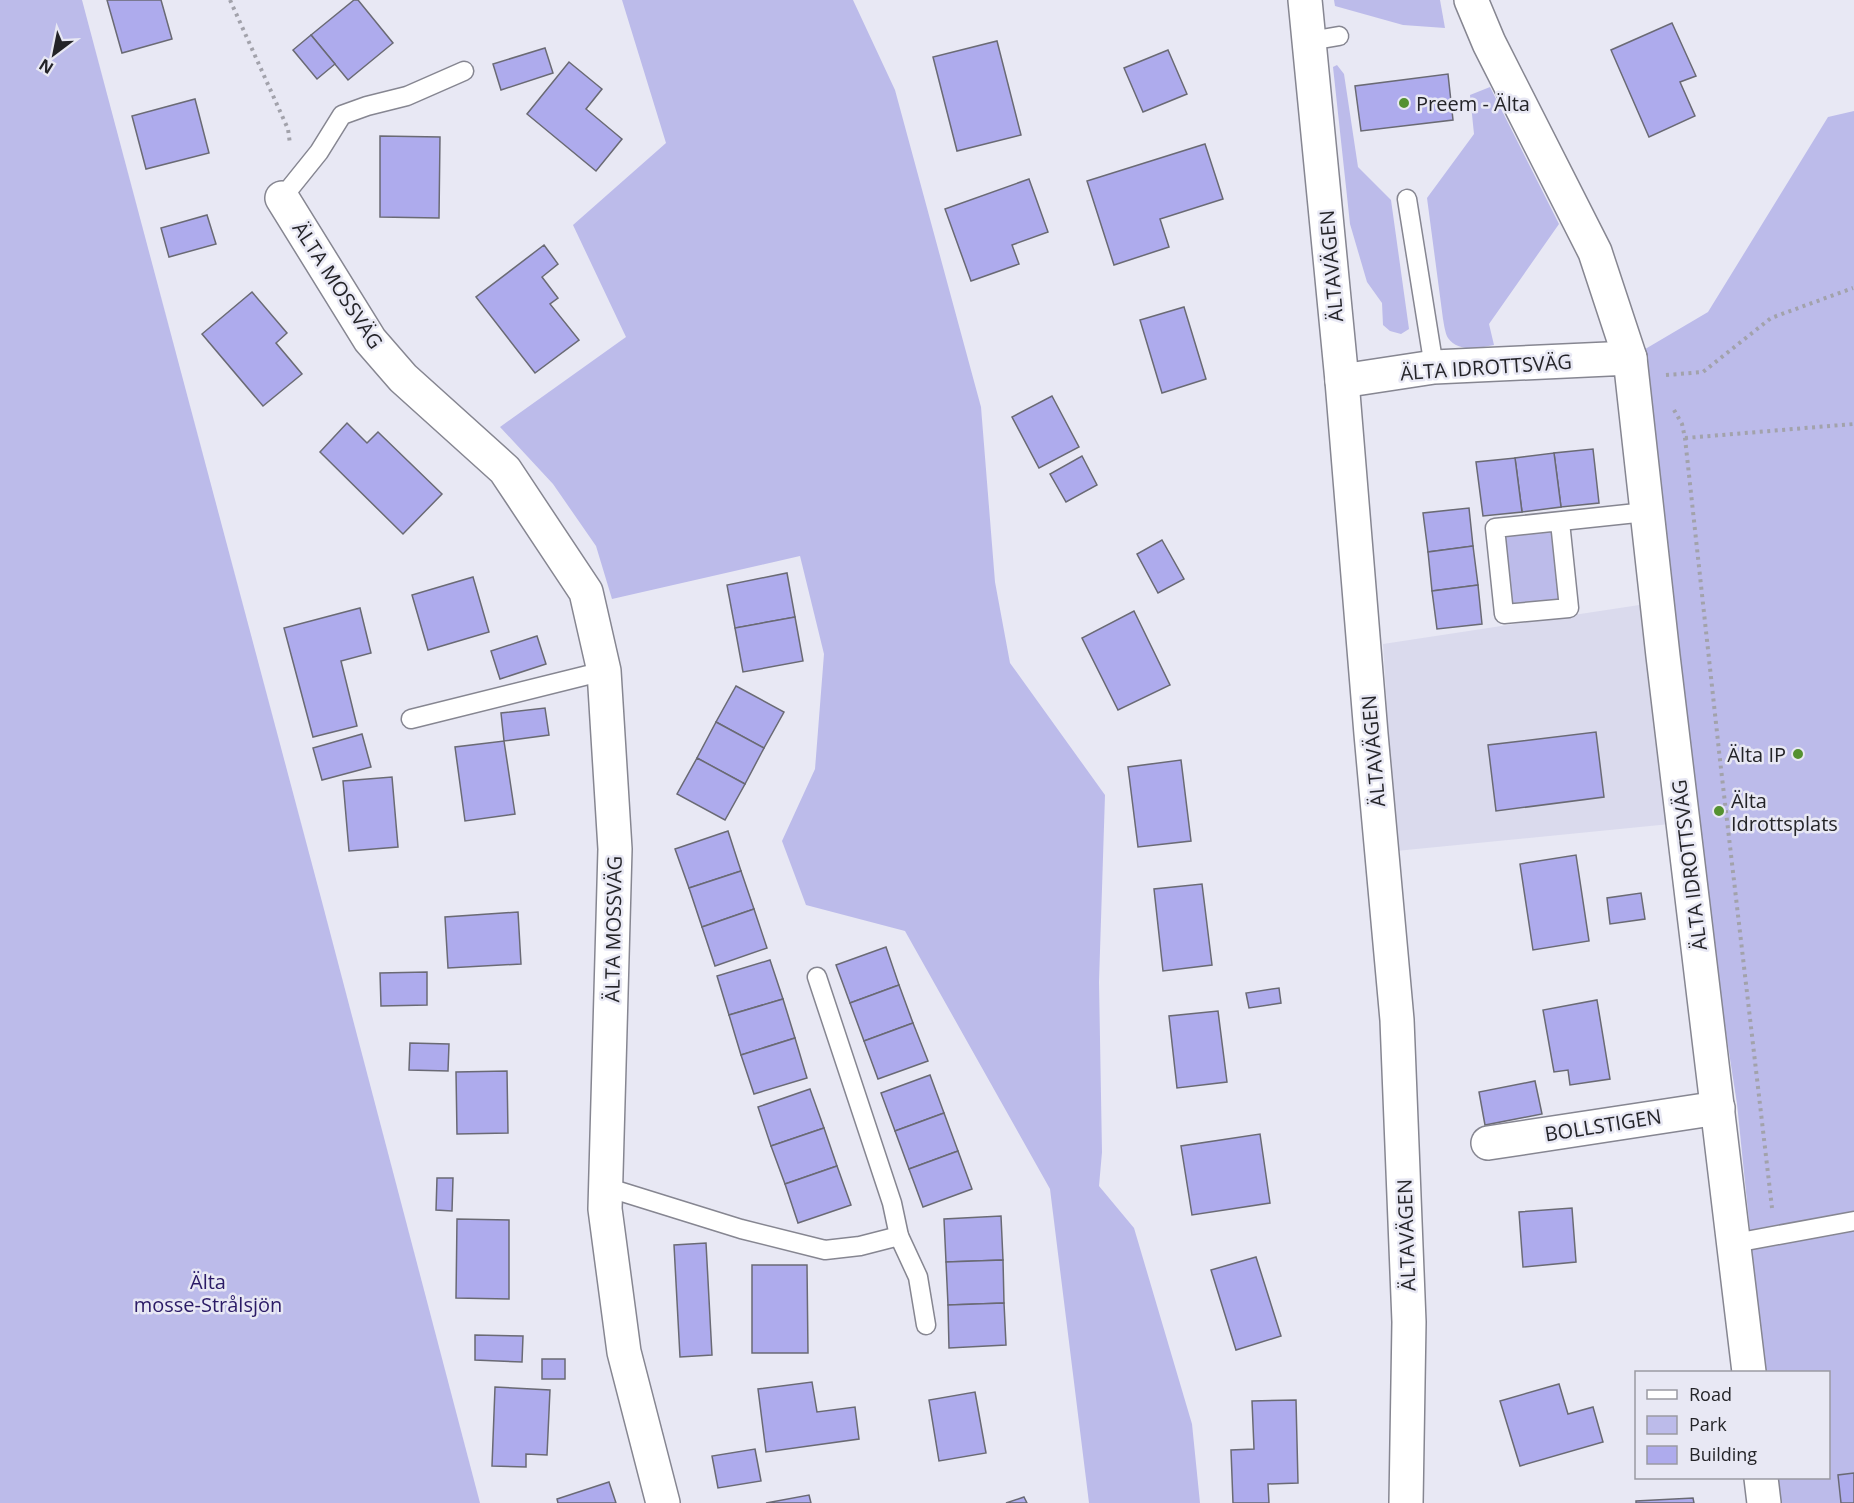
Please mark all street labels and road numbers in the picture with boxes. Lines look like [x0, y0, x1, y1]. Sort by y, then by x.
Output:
street label: ÄLTAVÄGEN [1313, 209, 1349, 323]
street label: ÄLTA MOSSVÄG [287, 216, 389, 354]
street label: ÄLTA IDROTTSVÄG [1399, 348, 1573, 386]
street label: ÄLTAVÄGEN [1355, 694, 1391, 808]
street label: ÄLTA IDROTTSVÄG [1665, 778, 1713, 952]
street label: ÄLTA MOSSVÄG [598, 856, 628, 1002]
street label: BOLLSTIGEN [1543, 1102, 1663, 1148]
street label: ÄLTAVÄGEN [1391, 1179, 1421, 1291]

